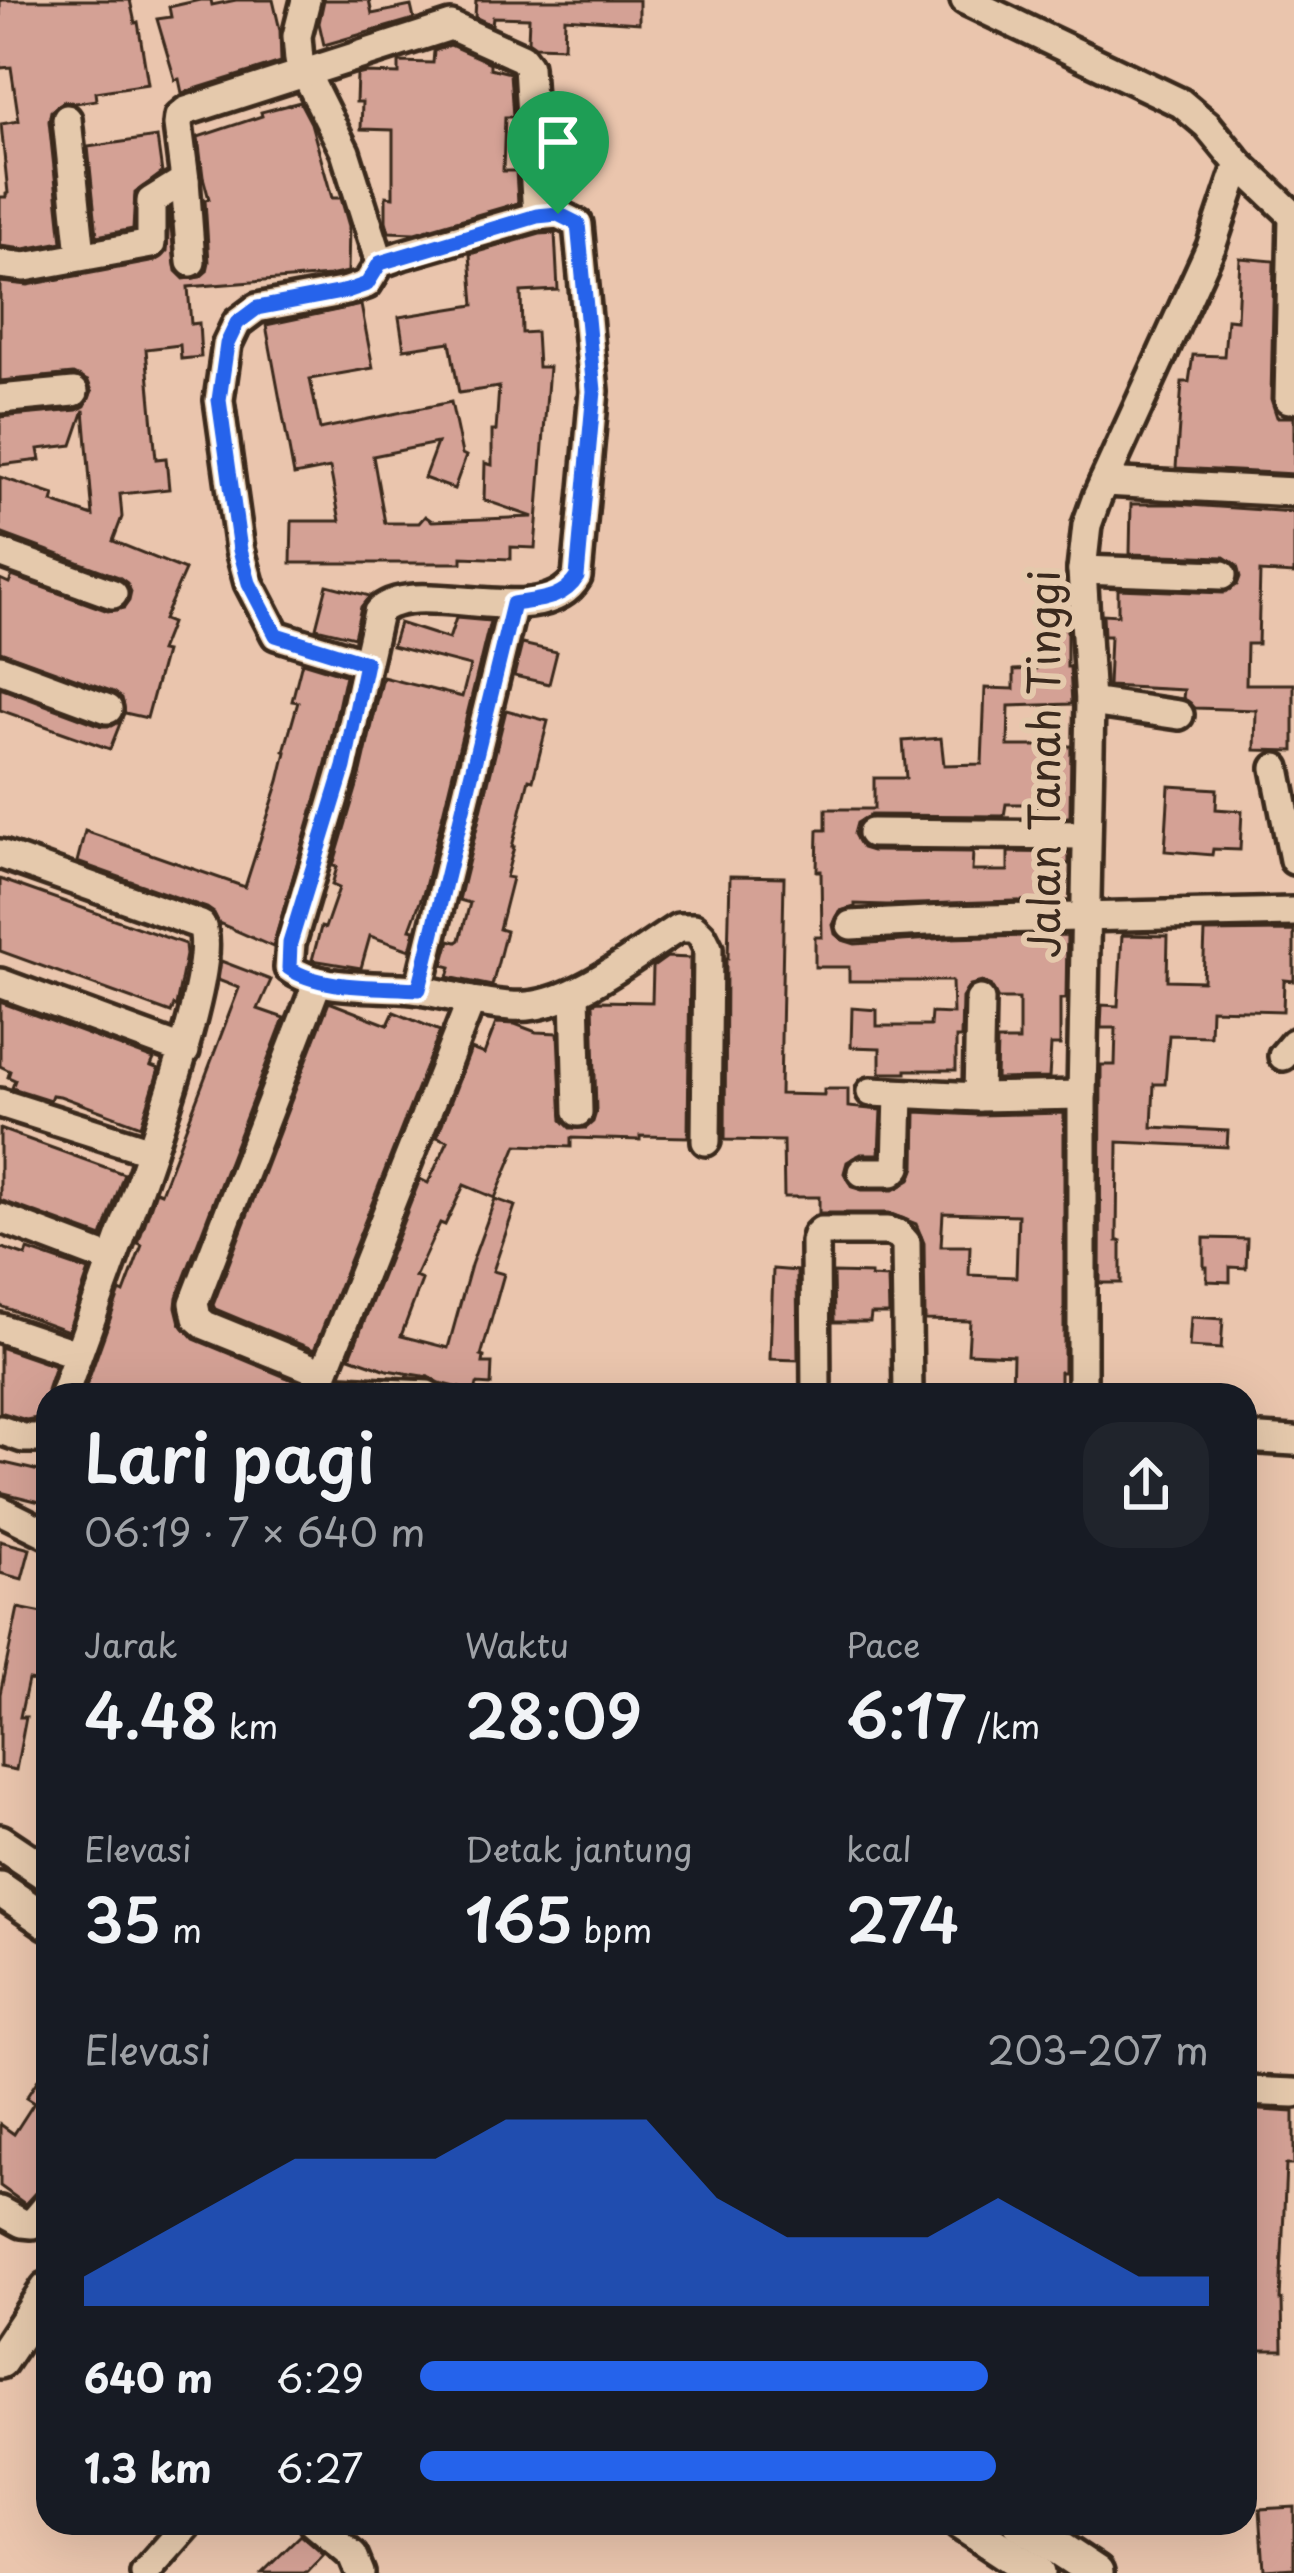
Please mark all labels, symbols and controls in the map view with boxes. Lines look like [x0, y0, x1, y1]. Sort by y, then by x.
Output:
pin [507, 91, 609, 214]
icon: arrive [525, 109, 591, 175]
street label: Jalan Tanah Tinggi [1011, 570, 1074, 958]
text: Lari pagi [84, 1406, 376, 1505]
button: share [1083, 1422, 1209, 1548]
text: 06:19 · 7 × 640 m [84, 1501, 425, 1560]
text: Jarak [84, 1619, 178, 1669]
text: Waktu [465, 1619, 569, 1669]
text: Pace [846, 1619, 920, 1669]
text: 4.48 [84, 1669, 218, 1759]
text: 28:09 [465, 1669, 642, 1759]
text: 6:17 [846, 1669, 966, 1759]
text: km [218, 1700, 278, 1750]
text: /km [966, 1700, 1040, 1750]
text: Elevasi [84, 1823, 191, 1873]
text: Detak jantung [465, 1823, 692, 1873]
text: kcal [846, 1823, 912, 1873]
text: 35 [84, 1873, 161, 1963]
text: 165 [465, 1873, 573, 1963]
text: 274 [846, 1873, 960, 1963]
text: m [161, 1904, 202, 1954]
text: bpm [573, 1904, 652, 1954]
text: Elevasi [84, 2019, 211, 2078]
text: 203–207 m [987, 2019, 1209, 2078]
text: 640 m [84, 2347, 213, 2406]
text: 6:29 [276, 2347, 364, 2406]
text: 1.3 km [84, 2437, 212, 2496]
text: 6:27 [276, 2437, 363, 2496]

